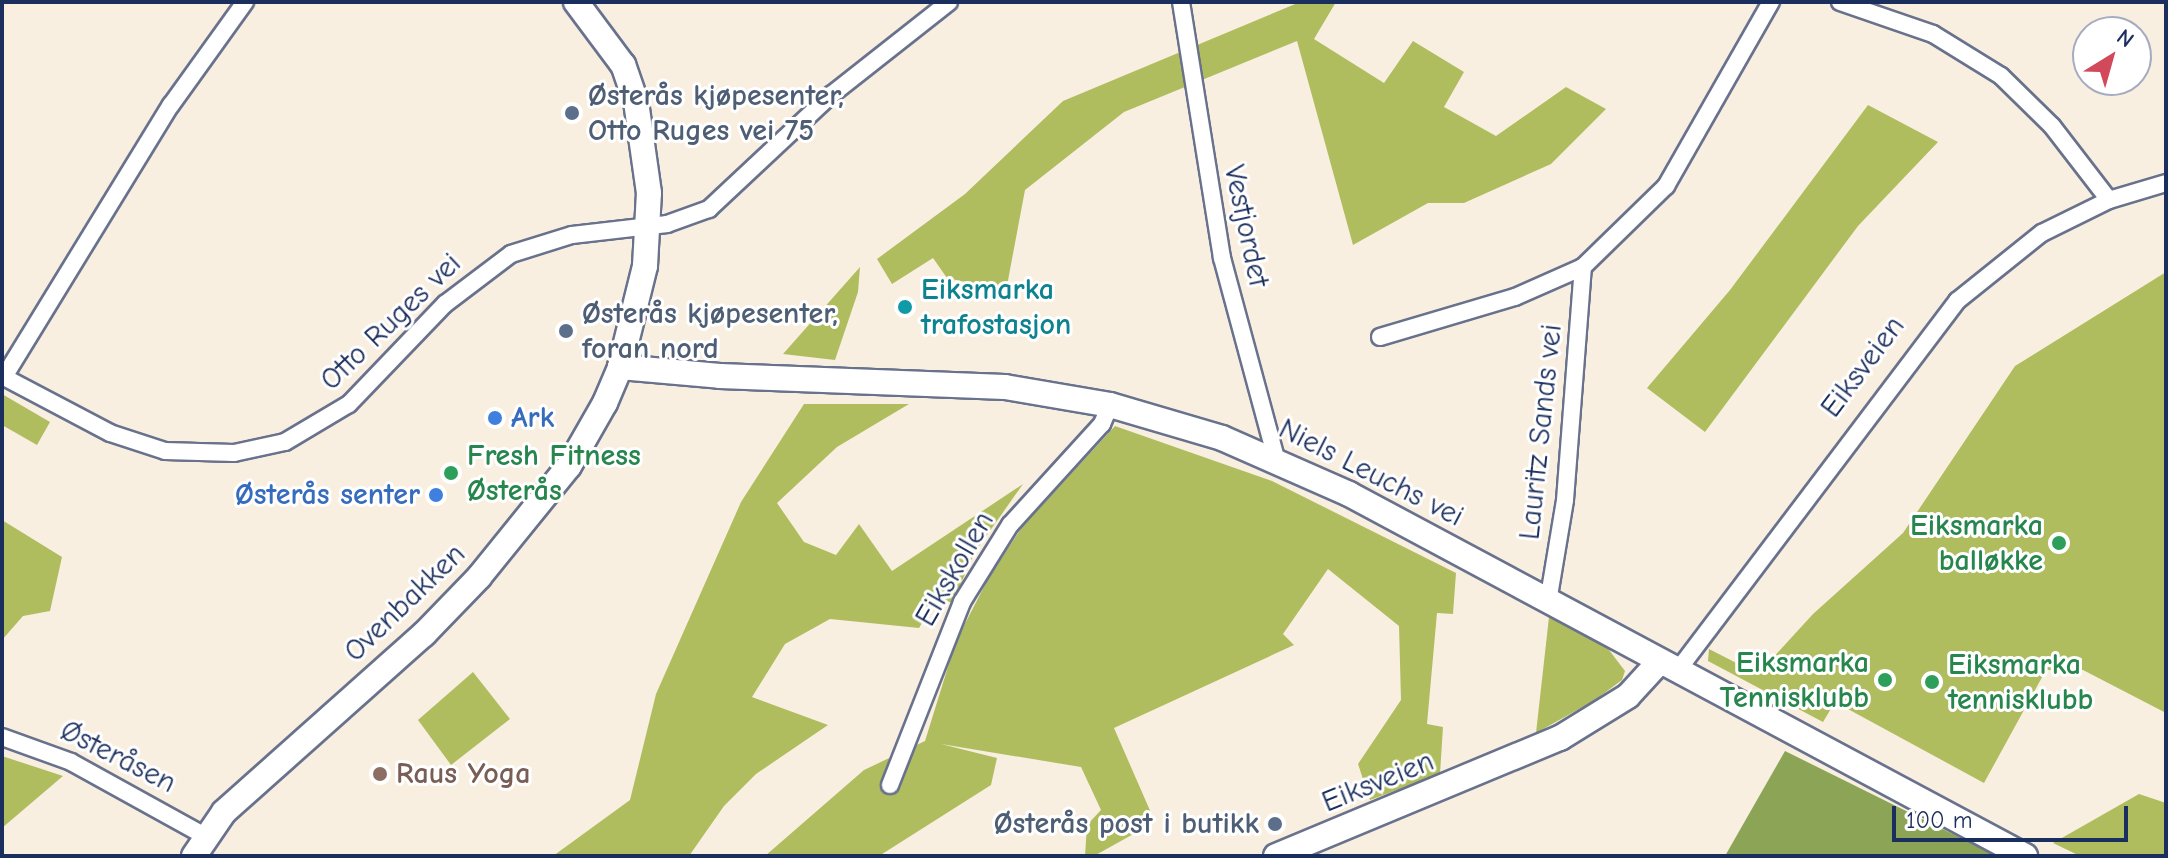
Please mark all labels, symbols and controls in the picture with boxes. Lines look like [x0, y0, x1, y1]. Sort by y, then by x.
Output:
north arrow [2072, 16, 2152, 96]
text: N [2112, 24, 2139, 53]
place label: Østerås kjøpesenter, Otto Ruges vei 75 [588, 78, 844, 148]
marker: Østerås kjøpesenter, Otto Ruges vei 75 [563, 104, 581, 122]
street label: Vestjordet [1216, 162, 1276, 290]
street label: Otto Ruges vei [313, 246, 469, 398]
place label: Eiksmarka trafostasjon [921, 272, 1071, 342]
place label: Østerås kjøpesenter, foran nord [582, 296, 838, 366]
marker: Eiksmarka trafostasjon [896, 298, 914, 316]
street label: Eiksveien [1813, 309, 1913, 425]
marker: Østerås kjøpesenter, foran nord [557, 322, 575, 340]
street label: Lauritz Sands vei [1512, 322, 1570, 542]
place label: Ark [511, 400, 554, 436]
marker: Ark [486, 409, 504, 427]
street label: Niels Leuchs vei [1273, 411, 1469, 535]
place label: Fresh Fitness Østerås [467, 438, 641, 508]
marker: Fresh Fitness Østerås [442, 464, 460, 482]
place label: Østerås senter [235, 477, 420, 513]
marker: Østerås senter [427, 486, 445, 504]
street label: Eikskollen [908, 505, 1002, 633]
place label: Eiksmarka balløkke [1910, 508, 2043, 578]
marker: Eiksmarka balløkke [2050, 534, 2068, 552]
street label: Ovenbakken [337, 536, 473, 670]
place label: Eiksmarka Tennisklubb [1720, 645, 1869, 716]
place label: Eiksmarka tennisklubb [1948, 647, 2093, 718]
marker: Eiksmarka Tennisklubb [1876, 671, 1894, 689]
marker: Eiksmarka tennisklubb [1923, 673, 1941, 691]
street label: Østeråsen [54, 713, 182, 801]
street label: Eiksveien [1317, 743, 1439, 821]
place label: Raus Yoga [396, 756, 531, 792]
marker: Raus Yoga [371, 765, 389, 783]
scale bar [1896, 790, 2132, 840]
place label: Østerås post i butikk [994, 806, 1259, 842]
text: 100 m [1906, 806, 1973, 834]
marker: Østerås post i butikk [1266, 815, 1284, 833]

